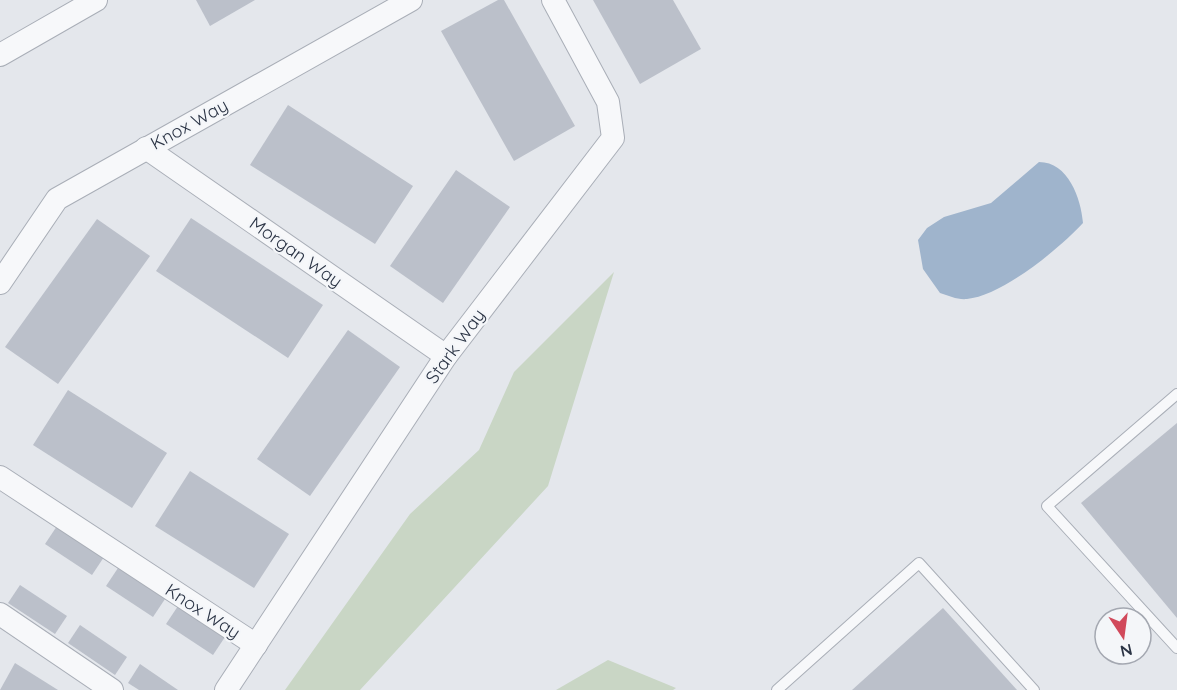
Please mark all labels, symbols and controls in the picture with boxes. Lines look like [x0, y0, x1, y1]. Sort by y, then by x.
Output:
street label: Knox Way [146, 93, 232, 155]
street label: Morgan Way [245, 212, 347, 292]
street label: Stark Way [420, 304, 490, 388]
street label: Knox Way [161, 578, 245, 644]
north arrow [1093, 606, 1153, 666]
text: N [1118, 640, 1134, 662]

